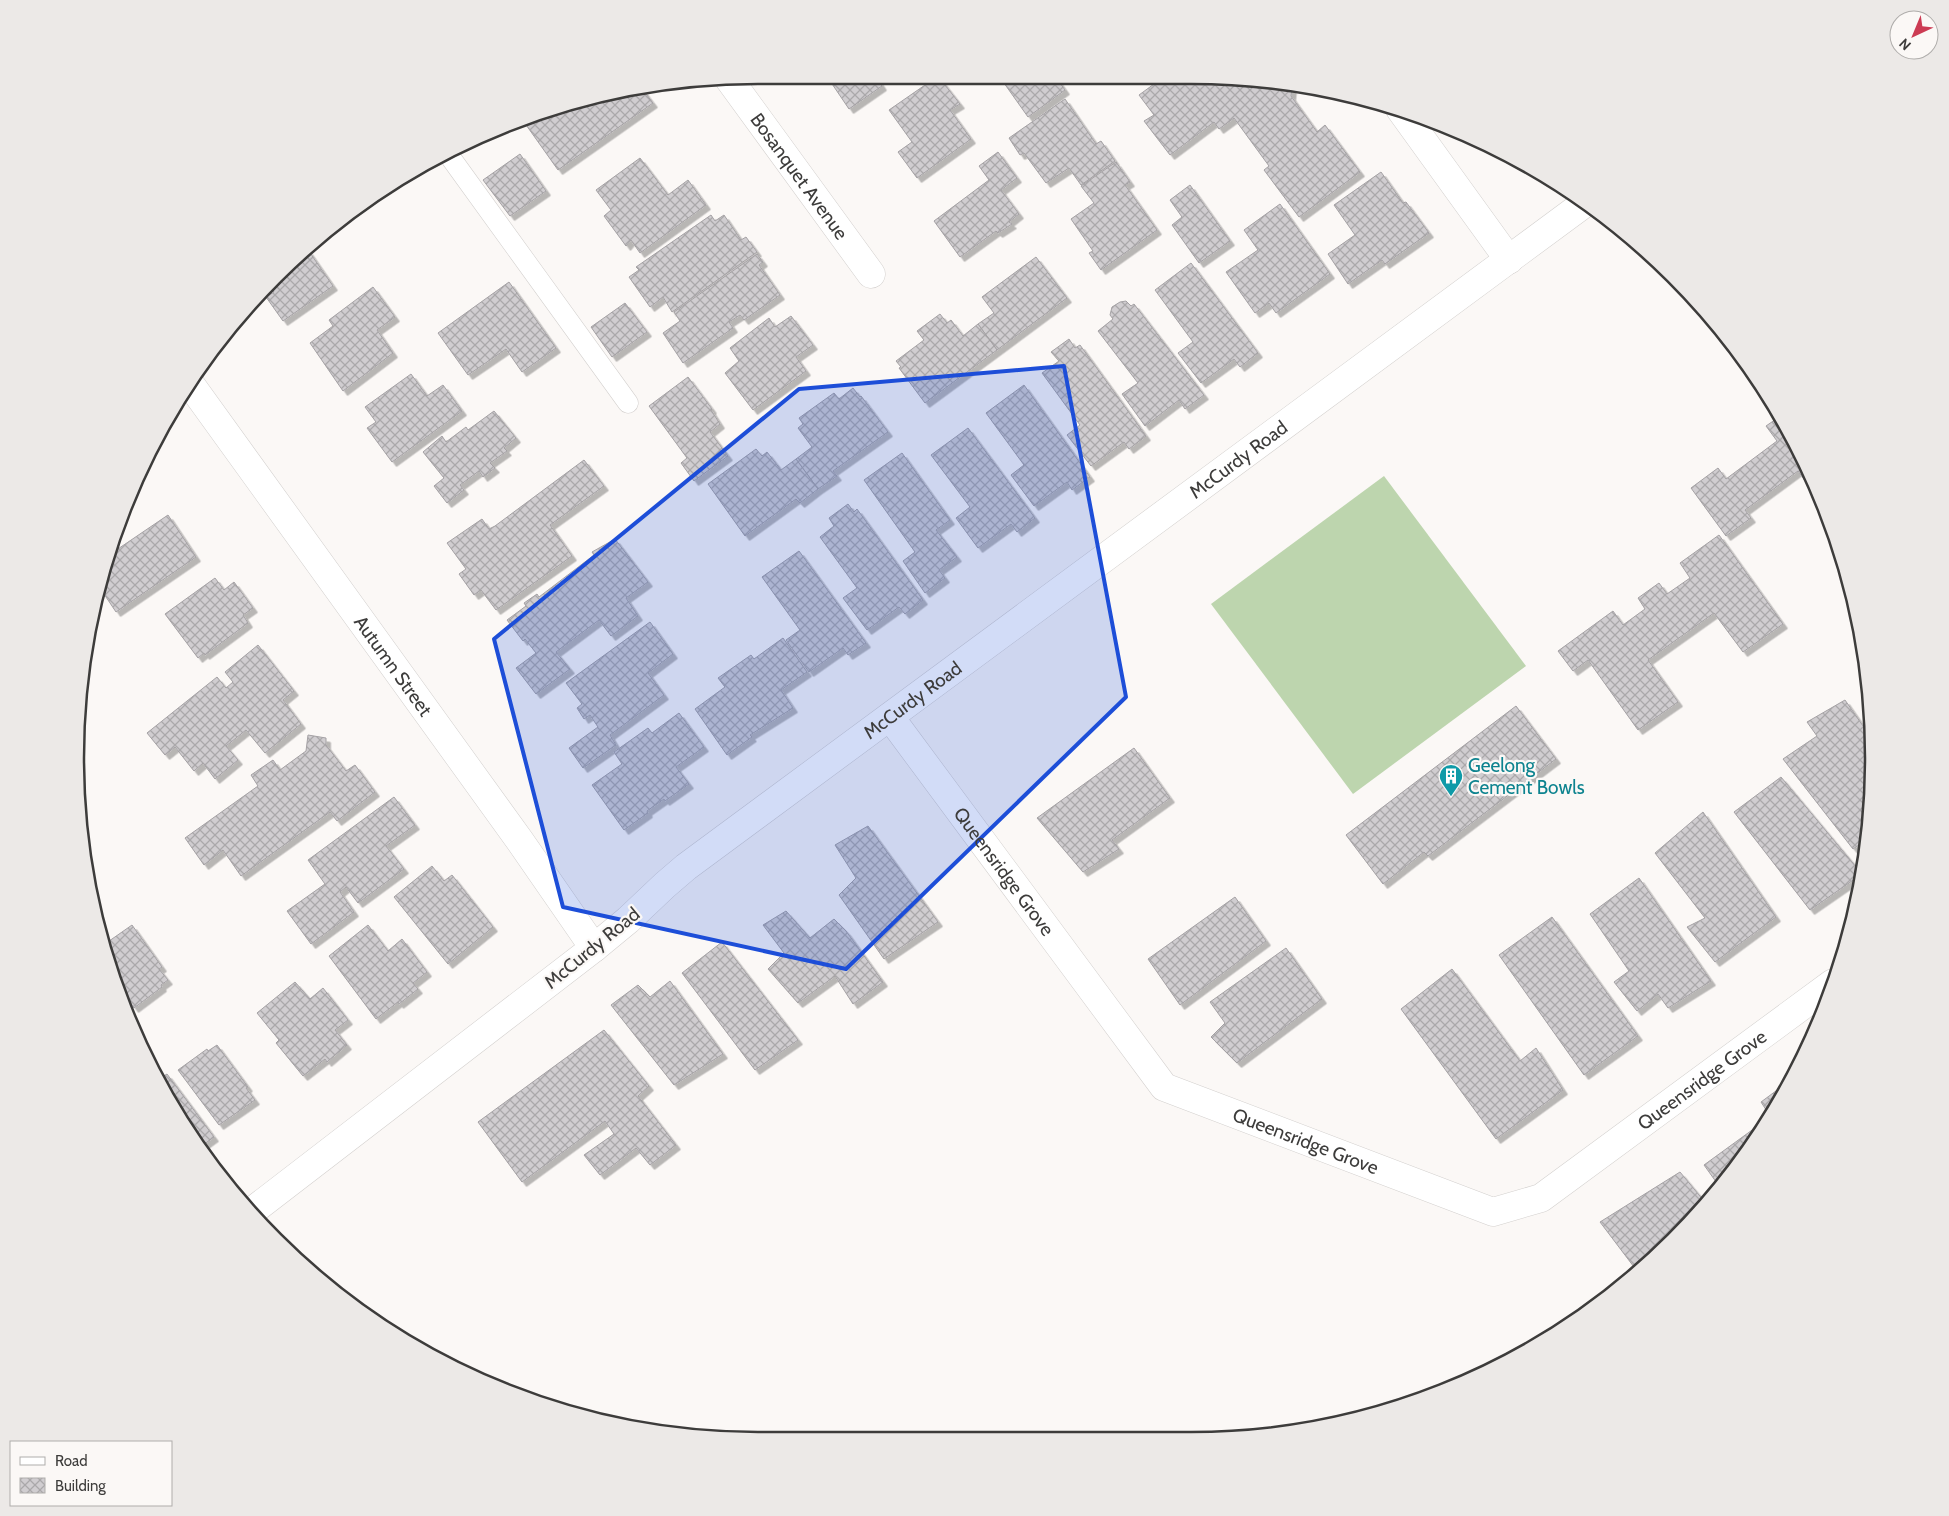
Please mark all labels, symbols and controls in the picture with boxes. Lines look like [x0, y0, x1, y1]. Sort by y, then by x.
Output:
north arrow [1889, 10, 1939, 60]
text: N [1895, 34, 1915, 54]
street label: Bosanquet Avenue [746, 108, 853, 244]
street label: McCurdy Road [1184, 415, 1292, 503]
street label: Autumn Street [350, 611, 438, 721]
street label: McCurdy Road [859, 656, 966, 744]
place label: Geelong Cement Bowls [1468, 754, 1585, 799]
building icon: Geelong Cement Bowls [1438, 763, 1464, 797]
street label: Queensridge Grove [949, 802, 1060, 940]
street label: McCurdy Road [540, 902, 644, 994]
street label: Queensridge Grove [1633, 1024, 1771, 1135]
street label: Queensridge Grove [1230, 1103, 1382, 1179]
legend [10, 1441, 172, 1506]
text: Road [55, 1452, 88, 1470]
text: Building [55, 1477, 106, 1495]

